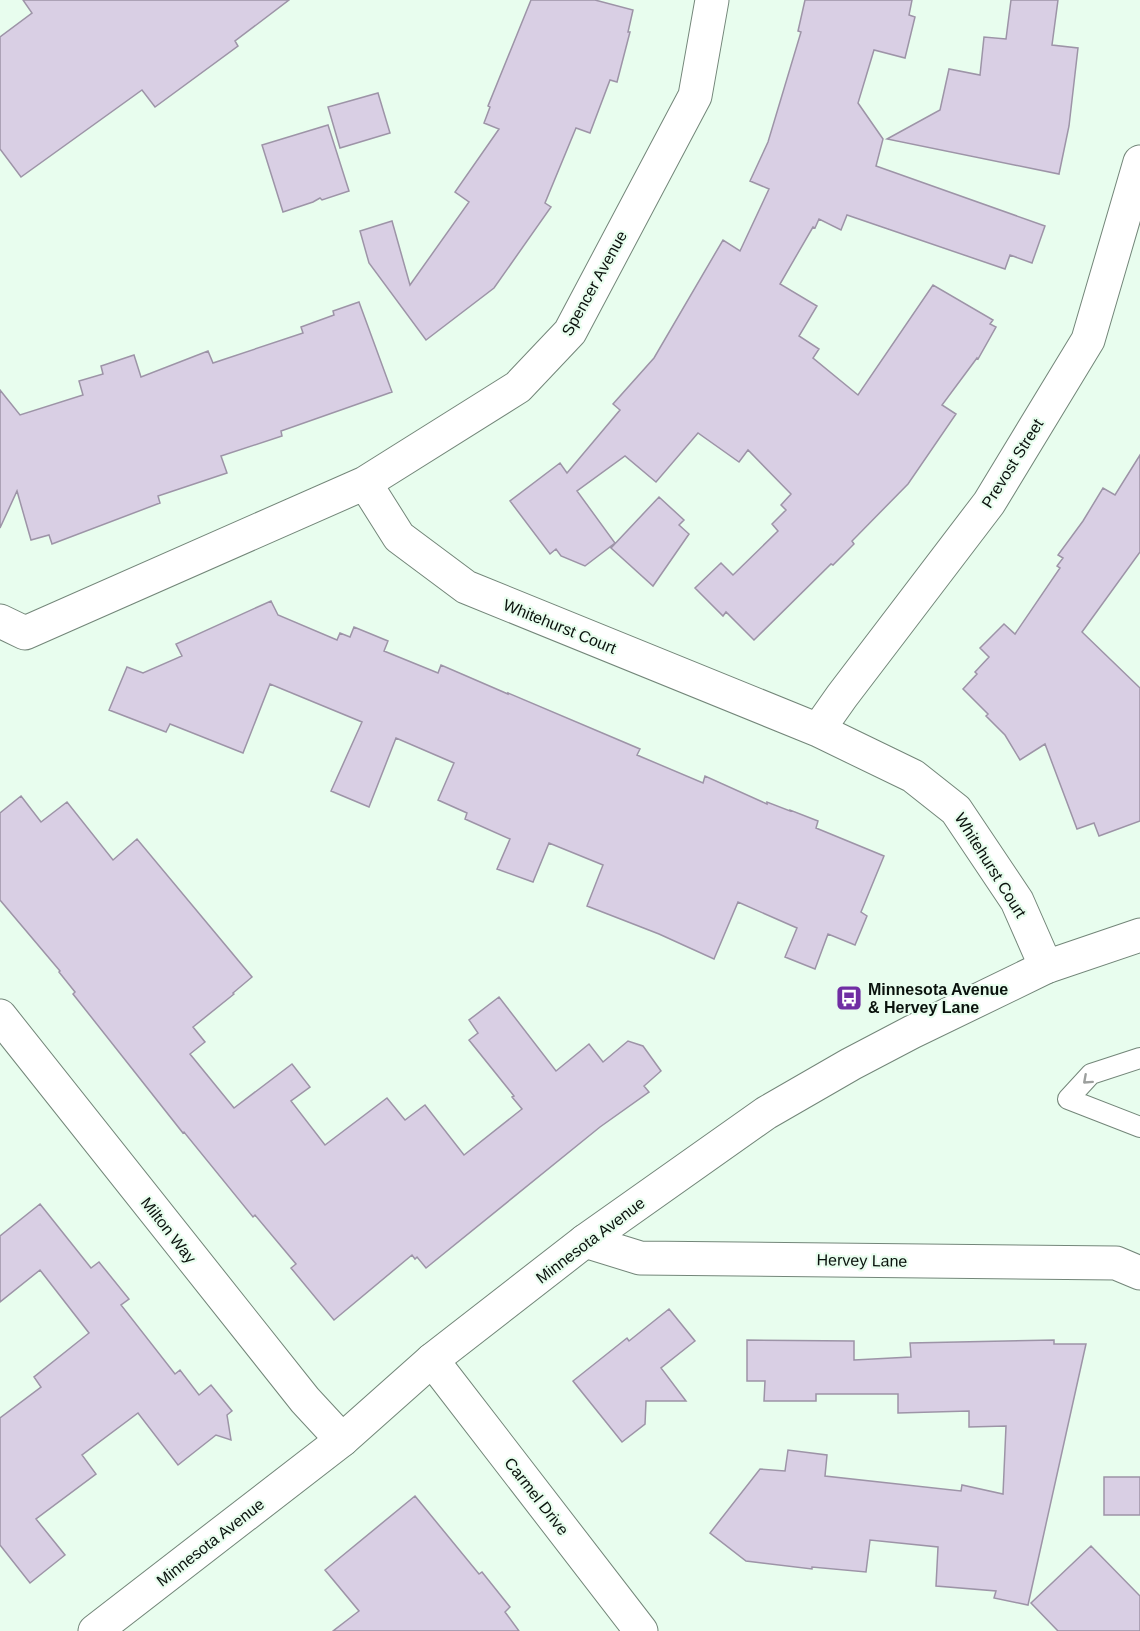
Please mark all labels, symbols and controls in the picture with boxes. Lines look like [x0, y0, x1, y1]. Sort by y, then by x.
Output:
street label: Spencer Avenue [559, 228, 630, 339]
street label: Prevost Street [978, 415, 1047, 511]
street label: Whitehurst Court [501, 596, 619, 657]
street label: Whitehurst Court [952, 810, 1030, 921]
place label: Minnesota Avenue & Hervey Lane [868, 981, 1008, 1016]
bus stop icon: Minnesota Avenue & Hervey Lane [834, 983, 864, 1013]
one-way arrow [1083, 1073, 1093, 1084]
street label: Milton Way [138, 1194, 199, 1266]
street label: Minnesota Avenue [533, 1194, 648, 1287]
street label: Hervey Lane [816, 1251, 908, 1270]
street label: Carmel Drive [501, 1454, 572, 1538]
street label: Minnesota Avenue [153, 1495, 267, 1590]

